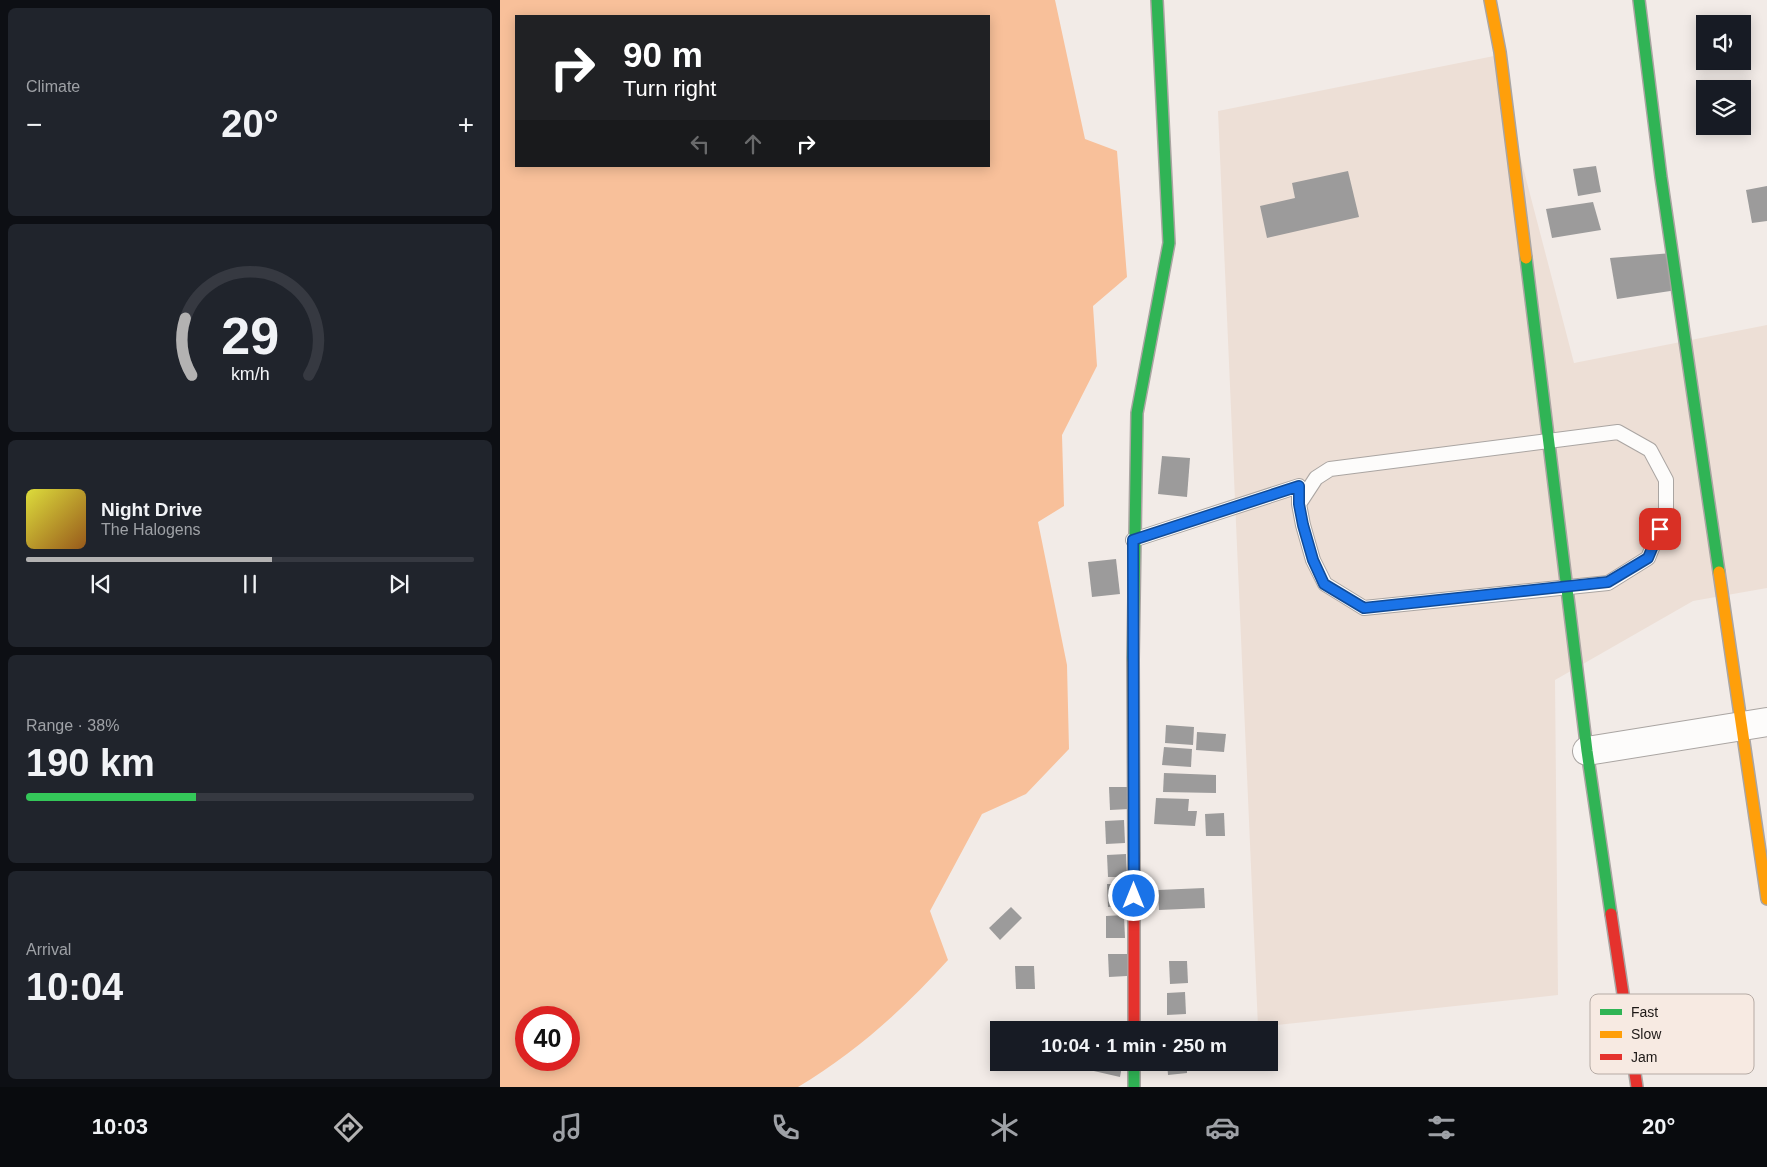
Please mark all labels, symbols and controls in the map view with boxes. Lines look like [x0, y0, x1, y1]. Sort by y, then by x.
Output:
map controls [1696, 15, 1751, 135]
button: sound [1696, 15, 1751, 70]
icon: right [540, 35, 605, 100]
text: 90 m [623, 35, 703, 74]
text: Turn right [623, 76, 716, 101]
text: Climate [26, 78, 80, 95]
button: layers [1696, 80, 1751, 135]
text: 20° [221, 103, 279, 145]
text: − [26, 109, 42, 140]
text: + [458, 109, 474, 140]
icon: left [686, 130, 714, 158]
icon: ahead [739, 130, 767, 158]
icon: right [792, 130, 820, 158]
text: 29 [221, 307, 279, 365]
text: km/h [231, 364, 269, 384]
text: Night Drive [101, 499, 202, 520]
pin [1639, 508, 1681, 550]
icon: arrive [1646, 515, 1674, 543]
text: The Halogens [101, 521, 201, 538]
icon: previous [87, 570, 115, 598]
icon: pause [236, 570, 264, 598]
icon: next [385, 570, 413, 598]
text: Range · 38% [26, 717, 119, 734]
text: 190 km [26, 742, 155, 784]
position arrow [1107, 869, 1159, 921]
text: Arrival [26, 941, 71, 958]
text: 10:04 [26, 966, 123, 1008]
legend [1590, 994, 1754, 1074]
text: Fast [1631, 1004, 1658, 1020]
speed limit sign: 40 [515, 1006, 580, 1071]
text: Slow [1631, 1026, 1662, 1042]
text: 10:04 · 1 min · 250 m [1041, 1035, 1227, 1056]
text: Jam [1631, 1049, 1657, 1065]
icon: directions [331, 1110, 366, 1145]
icon: music [550, 1110, 585, 1145]
icon: phone [768, 1110, 803, 1145]
icon: climate [987, 1110, 1022, 1145]
icon: car [1205, 1110, 1240, 1145]
icon: filters [1424, 1110, 1459, 1145]
text: 10:03 [92, 1114, 148, 1139]
text: 20° [1642, 1114, 1675, 1139]

